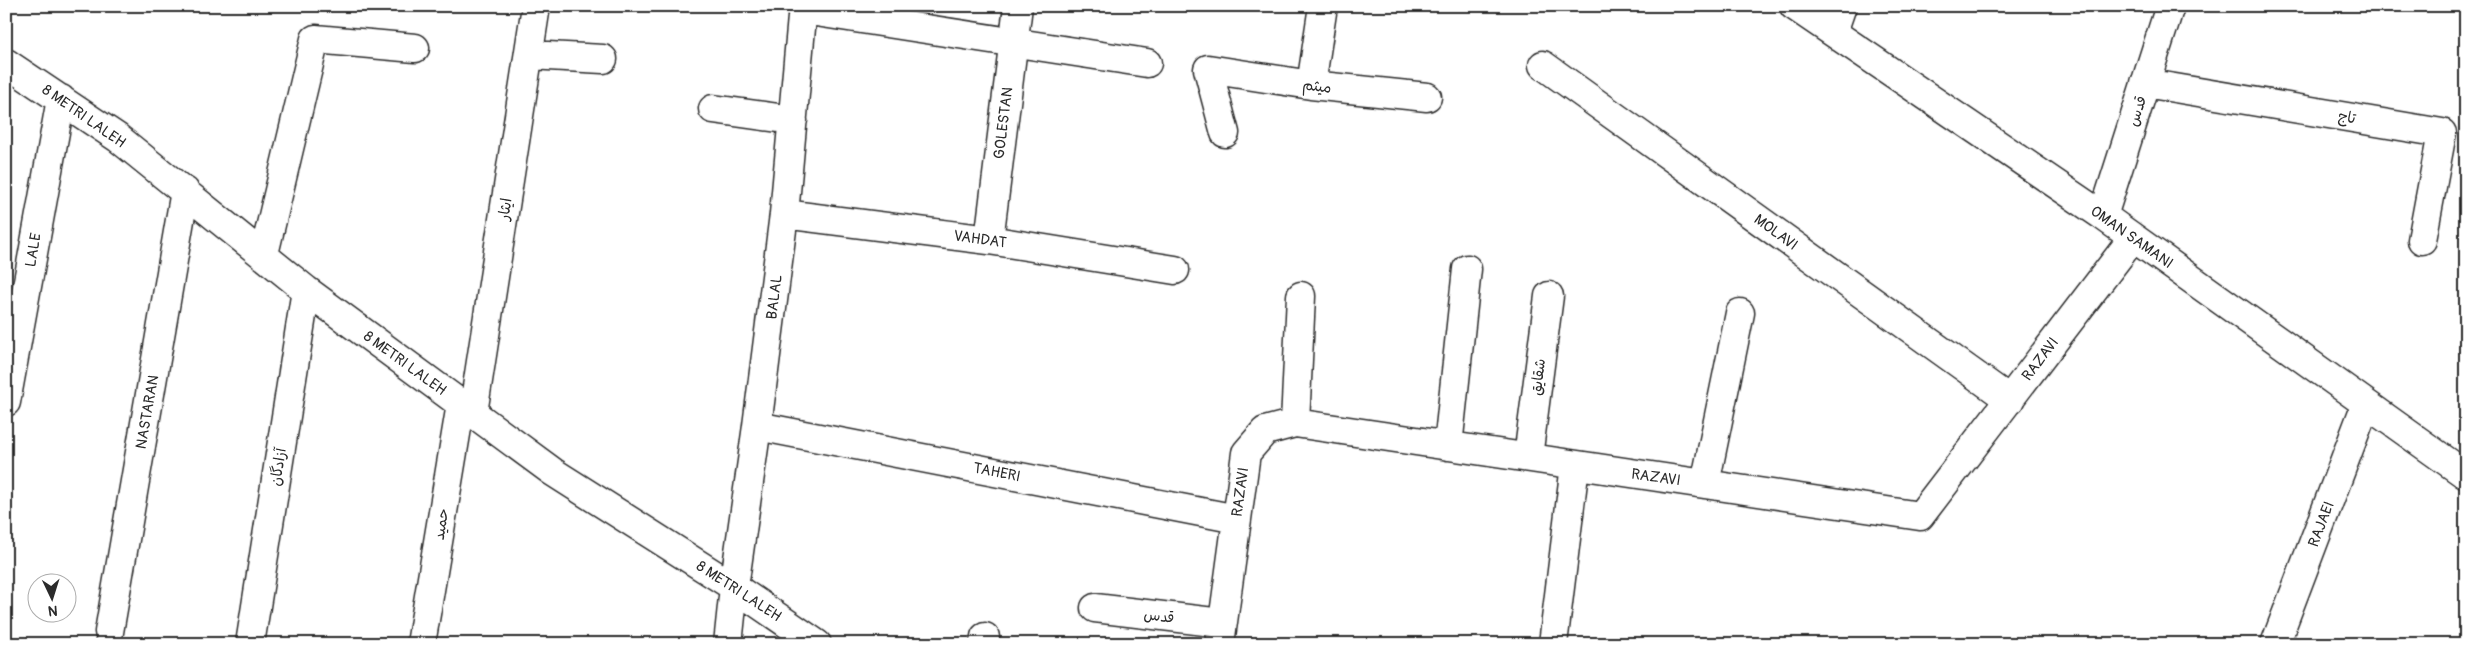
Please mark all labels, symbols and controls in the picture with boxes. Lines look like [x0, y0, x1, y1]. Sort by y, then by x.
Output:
street label: میثم [1301, 75, 1333, 100]
street label: 8 METRI LALEH [38, 81, 129, 152]
street label: GOLESTAN [990, 86, 1017, 160]
street label: قدس [2124, 94, 2151, 129]
street label: تاج [2337, 107, 2358, 128]
street label: ایثار [494, 197, 517, 223]
street label: OMAN SAMANI [2087, 202, 2177, 273]
street label: MOLAVI [1750, 210, 1801, 255]
street label: VAHDAT [952, 226, 1008, 253]
street label: LALE [21, 231, 46, 269]
street label: BALAL [762, 274, 787, 320]
street label: 8 METRI LALEH [360, 327, 450, 400]
street label: RAZAVI [2018, 334, 2063, 385]
street label: شقایق [1527, 358, 1550, 397]
street label: NASTARAN [132, 374, 163, 451]
street label: آزادگان [266, 445, 291, 487]
street label: TAHERI [972, 459, 1022, 486]
street label: RAZAVI [1630, 465, 1682, 490]
street label: RAZAVI [1228, 466, 1253, 518]
street label: RAJAEI [2304, 499, 2339, 550]
street label: حمید [430, 507, 453, 541]
street label: 8 METRI LALEH [693, 557, 785, 626]
north arrow [28, 572, 78, 622]
text: N [48, 602, 58, 619]
street label: قدس [1143, 605, 1175, 628]

